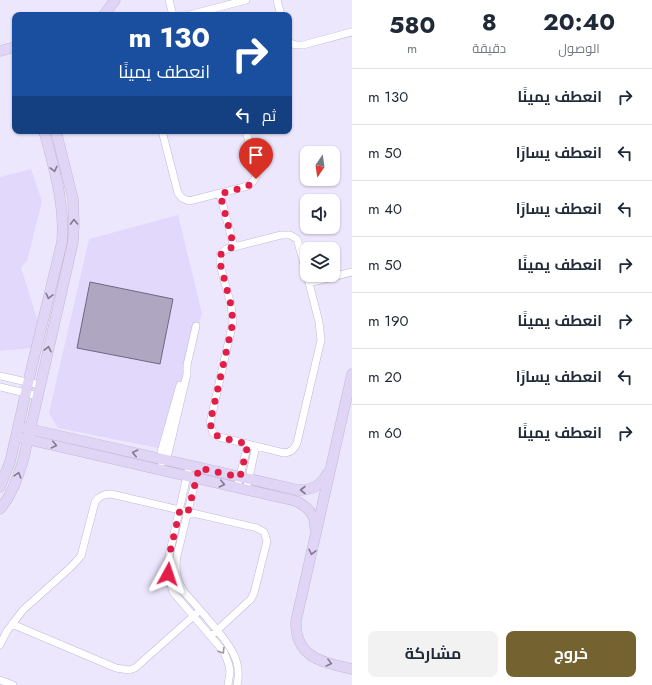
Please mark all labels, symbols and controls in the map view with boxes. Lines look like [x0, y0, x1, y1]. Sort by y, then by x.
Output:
text: 8 [482, 4, 497, 39]
text: 20:40 [543, 4, 615, 39]
text: 580 [389, 7, 435, 42]
text: 130 m [128, 17, 210, 58]
icon: right [224, 28, 276, 80]
text: m [407, 39, 417, 58]
text: دقيقة [472, 39, 506, 58]
text: الوصول [558, 39, 600, 58]
text: انعطف يمينًا [118, 59, 210, 85]
text: 130 m [368, 86, 408, 108]
text: انعطف يمينًا [518, 86, 602, 108]
icon: right [614, 86, 636, 108]
icon: left [232, 104, 254, 126]
text: ثم [262, 105, 276, 127]
pin [239, 138, 273, 179]
text: 50 m [368, 142, 402, 164]
text: انعطف يسارًا [516, 142, 602, 164]
icon: left [614, 142, 636, 164]
icon: arrive [245, 144, 267, 166]
north arrow [300, 146, 340, 186]
map controls [300, 146, 340, 282]
one-way arrow [49, 165, 57, 172]
button: sound [300, 194, 340, 234]
text: 40 m [368, 198, 402, 220]
text: انعطف يسارًا [516, 198, 602, 220]
icon: left [614, 198, 636, 220]
one-way arrow [70, 219, 78, 225]
button: layers [300, 242, 340, 282]
text: 50 m [368, 254, 402, 276]
text: انعطف يمينًا [518, 254, 602, 276]
icon: right [614, 254, 636, 276]
one-way arrow [45, 293, 53, 299]
text: 190 m [368, 310, 409, 332]
text: انعطف يمينًا [518, 310, 602, 332]
icon: right [614, 310, 636, 332]
one-way arrow [44, 346, 52, 352]
text: 20 m [368, 366, 402, 388]
text: انعطف يسارًا [516, 366, 602, 388]
icon: left [614, 366, 636, 388]
text: 60 m [368, 422, 402, 444]
text: انعطف يمينًا [518, 422, 602, 444]
icon: right [614, 422, 636, 444]
one-way arrow [51, 441, 57, 449]
one-way arrow [132, 450, 138, 458]
one-way arrow [13, 472, 22, 479]
one-way arrow [218, 479, 225, 488]
one-way arrow [300, 485, 306, 494]
one-way arrow [308, 549, 316, 555]
position arrow [147, 553, 189, 595]
button: مشاركة [368, 631, 498, 677]
button: خروج [506, 631, 636, 677]
one-way arrow [218, 647, 225, 654]
one-way arrow [325, 658, 332, 667]

